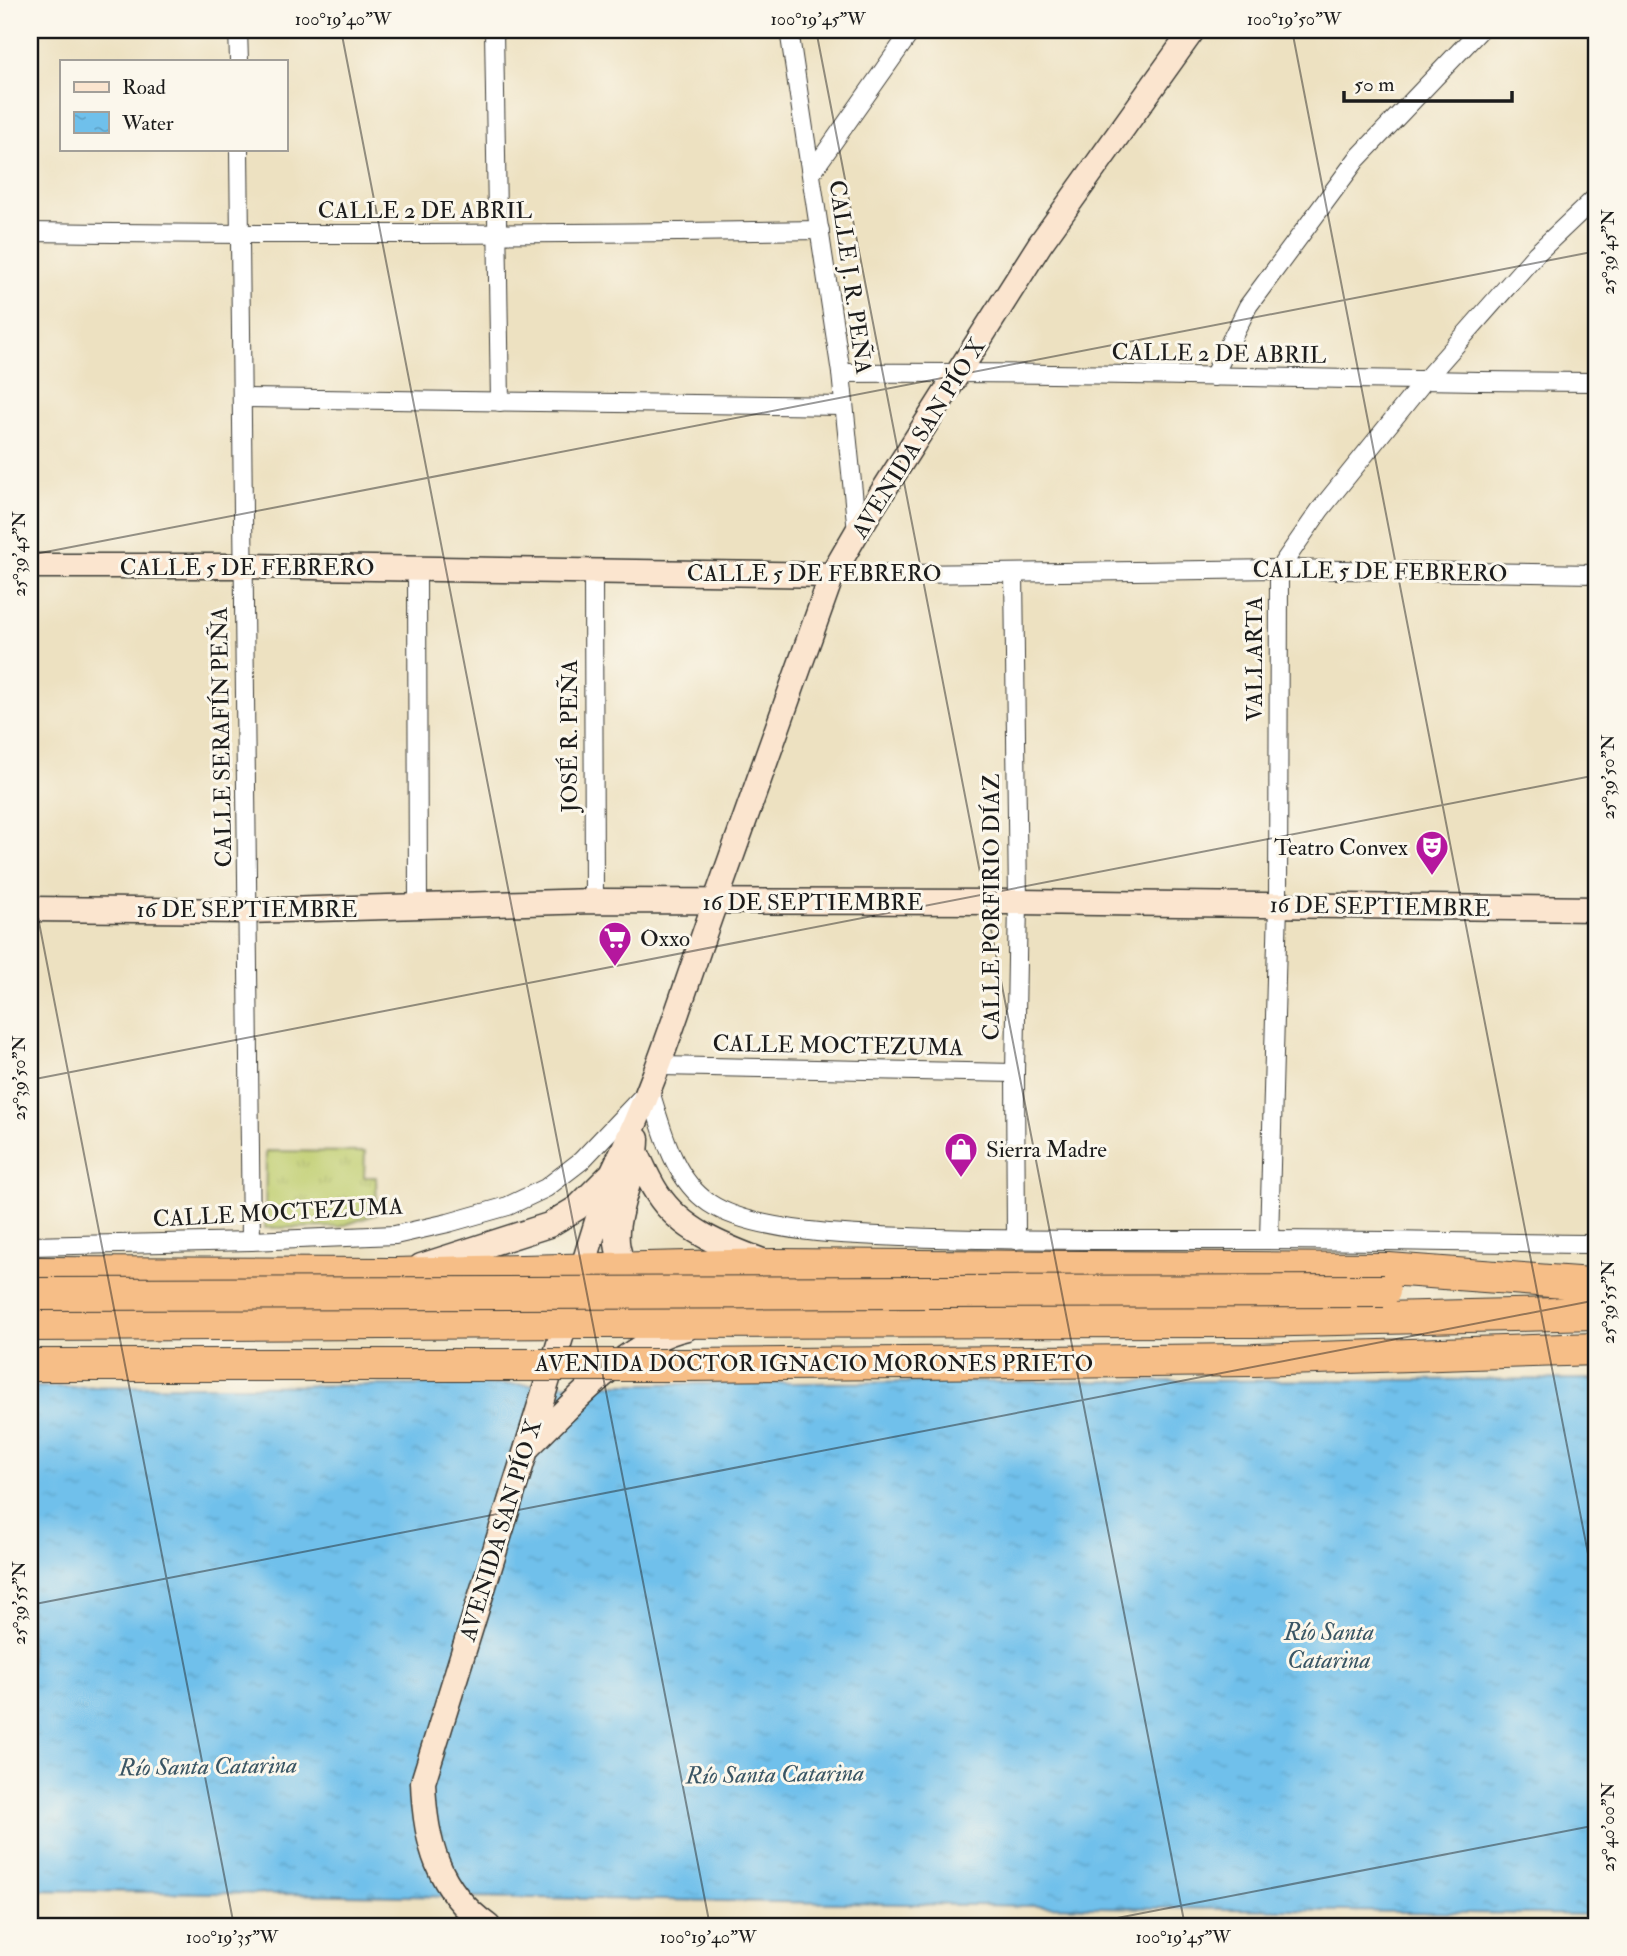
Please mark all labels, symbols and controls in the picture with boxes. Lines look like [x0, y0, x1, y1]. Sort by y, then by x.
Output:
text: 100°19'40"W [295, 8, 392, 31]
text: 100°19'45"W [770, 8, 866, 31]
text: 100°19'50"W [1247, 8, 1342, 31]
legend [60, 60, 287, 150]
scale bar [1344, 60, 1512, 104]
text: 50 m [1354, 71, 1395, 98]
text: Road [122, 74, 167, 101]
text: Water [121, 110, 174, 137]
street label: CALLE J. R. PEÑA [823, 178, 879, 376]
street label: CALLE 2 DE ABRIL [318, 196, 533, 225]
text: 25°39'45"N [1597, 209, 1620, 295]
street label: AVENIDA SAN PÍO X [845, 333, 992, 545]
street label: CALLE 2 DE ABRIL [1111, 337, 1327, 370]
text: 25°39'45"N [8, 511, 31, 597]
street label: CALLE 5 DE FEBRERO [120, 553, 374, 582]
street label: CALLE 5 DE FEBRERO [1252, 555, 1508, 588]
street label: CALLE 5 DE FEBRERO [687, 559, 941, 588]
street label: VALLARTA [1240, 596, 1269, 722]
street label: CALLE SERAFÍN PEÑA [205, 606, 238, 868]
street label: JOSÉ R. PEÑA [555, 659, 584, 814]
text: 25°39'50"N [1597, 734, 1620, 820]
street label: CALLE PORFIRIO DÍAZ [977, 773, 1006, 1041]
theatre icon: Teatro Convex [1413, 828, 1451, 877]
place label: Teatro Convex [1274, 833, 1408, 862]
street label: 16 DE SEPTIEMBRE [703, 888, 923, 917]
street label: 16 DE SEPTIEMBRE [1269, 890, 1491, 923]
street label: 16 DE SEPTIEMBRE [137, 895, 357, 924]
supermarket icon: Oxxo [596, 919, 634, 968]
place label: Oxxo [640, 924, 690, 953]
street label: CALLE MOCTEZUMA [712, 1029, 964, 1062]
text: 25°39'50"N [8, 1035, 31, 1121]
shop icon: Sierra Madre [942, 1130, 980, 1179]
place label: Sierra Madre [986, 1135, 1107, 1164]
street label: CALLE MOCTEZUMA [152, 1191, 404, 1234]
text: 25°39'55"N [1597, 1260, 1620, 1344]
street label: AVENIDA DOCTOR IGNACIO MORONES PRIETO [534, 1349, 1093, 1378]
street label: AVENIDA SAN PÍO X [453, 1416, 548, 1646]
text: 25°39'55"N [8, 1561, 31, 1645]
water label: Río Santa Catarina [1283, 1617, 1374, 1676]
water label: Río Santa Catarina [117, 1749, 298, 1784]
water label: Río Santa Catarina [684, 1757, 865, 1792]
text: 25°40'00"N [1597, 1782, 1620, 1872]
text: 100°19'35"W [186, 1926, 279, 1949]
text: 100°19'40"W [660, 1926, 757, 1949]
text: 100°19'45"W [1135, 1926, 1231, 1949]

